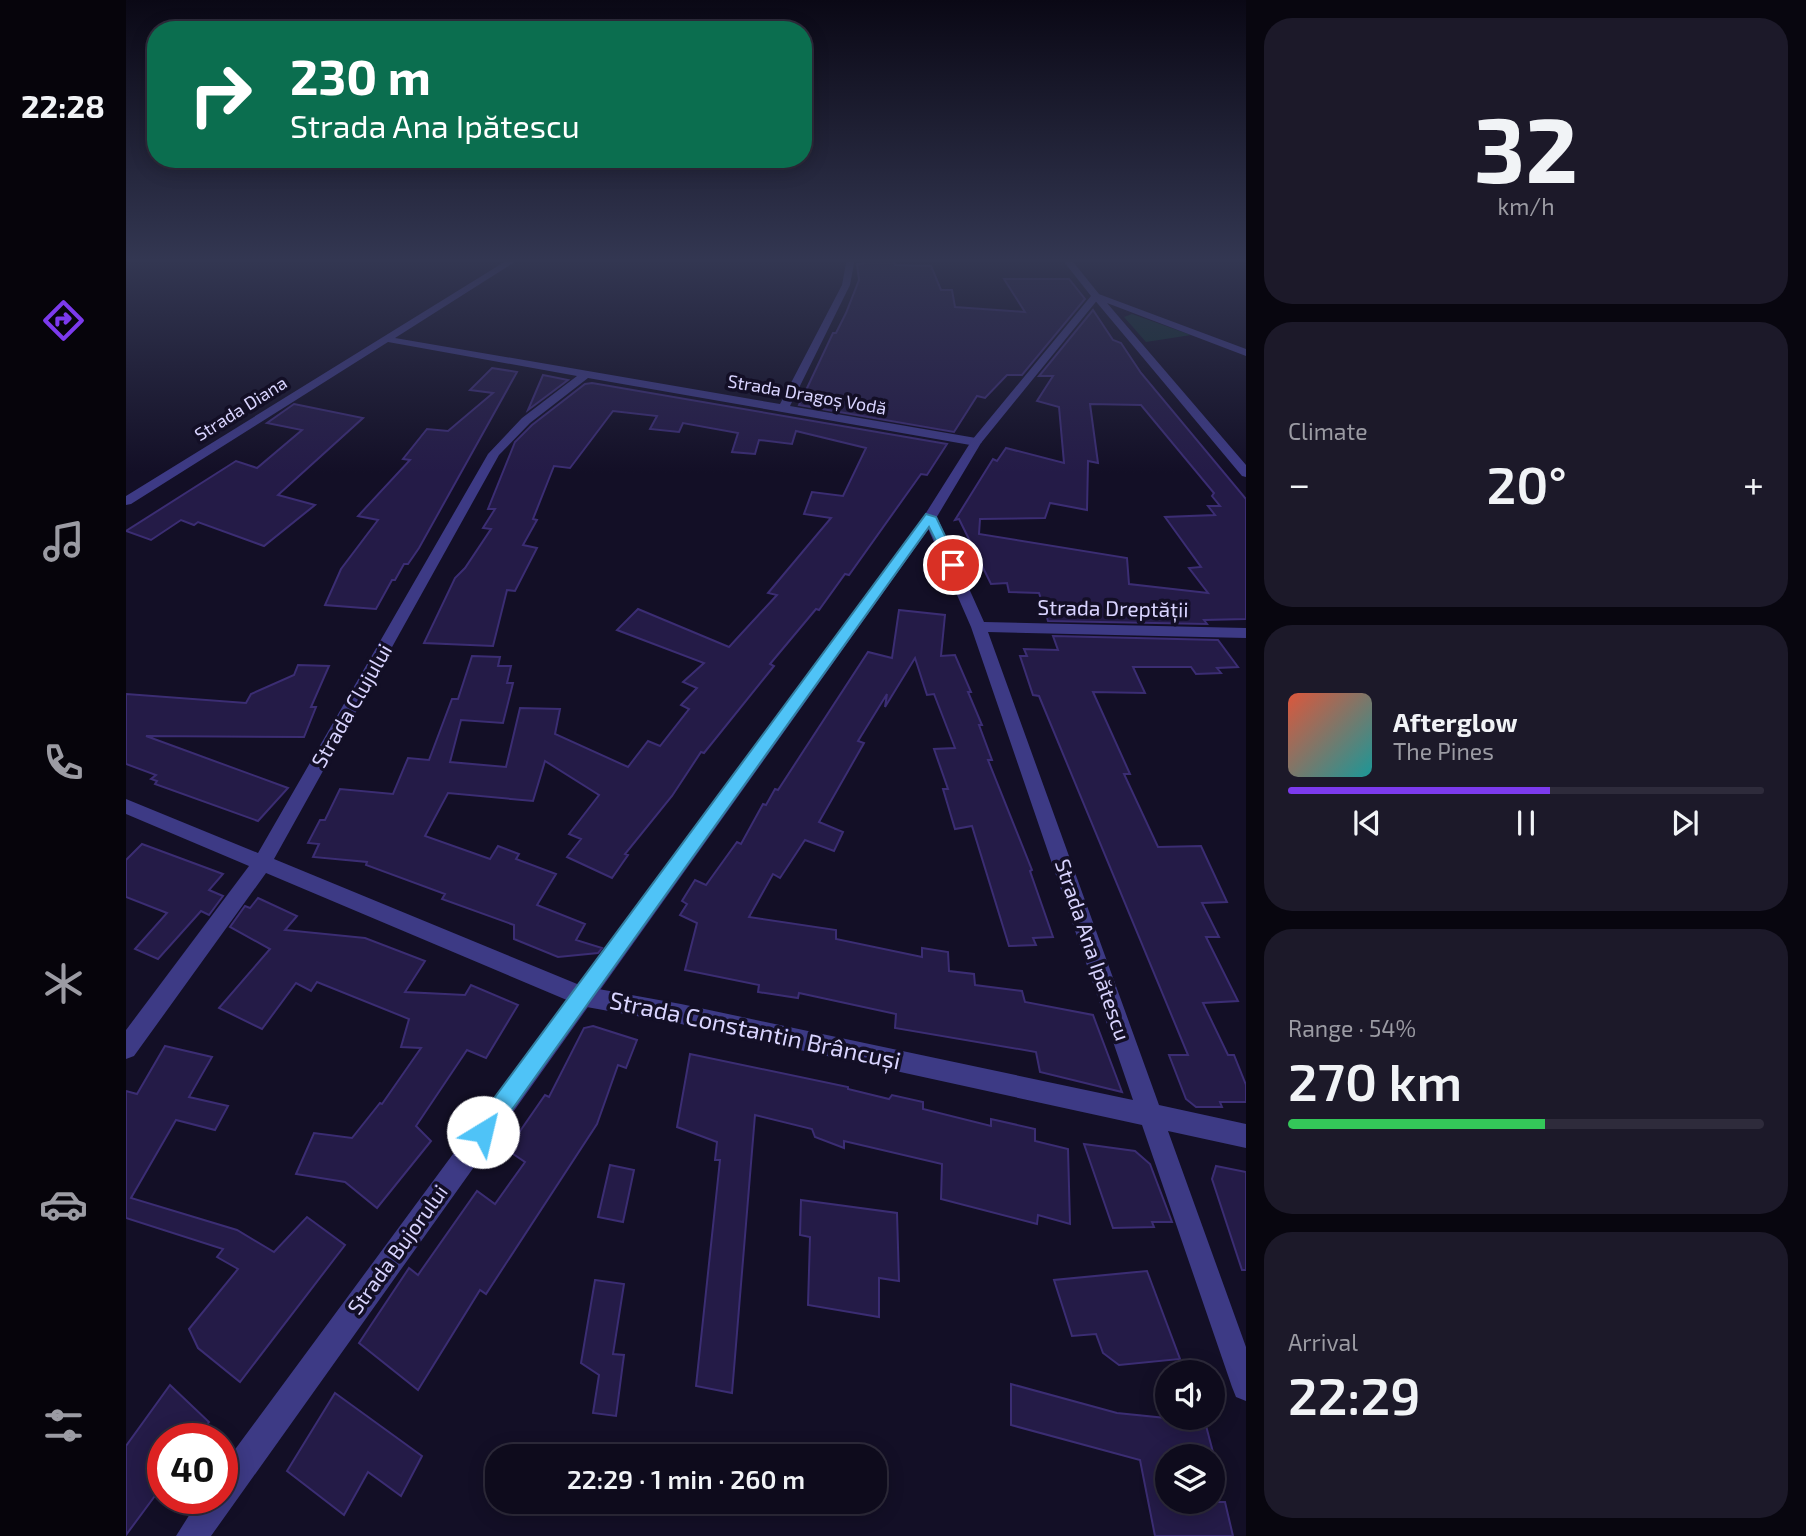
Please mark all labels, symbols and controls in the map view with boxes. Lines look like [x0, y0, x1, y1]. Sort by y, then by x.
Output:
text: 230 m [290, 46, 431, 105]
icon: right [175, 49, 266, 140]
text: 22:28 [21, 86, 105, 124]
text: 32 [1474, 92, 1578, 201]
text: Strada Ana Ipătescu [290, 106, 580, 144]
text: km/h [1497, 192, 1555, 220]
icon: directions [39, 296, 88, 345]
street label: Strada Dragoș Vodă [726, 369, 888, 420]
street label: Strada Diana [190, 371, 291, 445]
text: Climate [1288, 417, 1368, 445]
text: 20° [1486, 452, 1567, 514]
text: − [1288, 460, 1310, 506]
text: + [1743, 460, 1764, 506]
icon: music [39, 517, 88, 566]
pin [923, 535, 983, 595]
icon: arrive [934, 546, 972, 584]
street label: Strada Dreptății [1037, 594, 1189, 623]
street label: Strada Clujului [305, 639, 397, 772]
text: Afterglow [1393, 706, 1518, 737]
text: The Pines [1393, 737, 1494, 765]
icon: phone [39, 738, 88, 787]
icon: previous [1348, 804, 1386, 842]
icon: pause [1507, 804, 1545, 842]
icon: next [1666, 804, 1704, 842]
street label: Strada Ana Ipătescu [1051, 856, 1136, 1044]
icon: climate [39, 959, 88, 1008]
street label: Strada Constantin Brâncuși [607, 984, 904, 1077]
text: Range · 54% [1288, 1014, 1416, 1042]
text: 270 km [1288, 1049, 1462, 1111]
position arrow [446, 1095, 520, 1169]
icon: car [39, 1180, 88, 1229]
street label: Strada Bujorului [341, 1180, 453, 1319]
text: Arrival [1288, 1328, 1358, 1356]
map controls [1155, 1360, 1225, 1514]
button: sound [1155, 1360, 1225, 1430]
text: 22:29 [1288, 1363, 1421, 1425]
icon: filters [39, 1401, 88, 1450]
speed limit sign: 40 [147, 1423, 238, 1514]
button: layers [1155, 1444, 1225, 1514]
text: 22:29 · 1 min · 260 m [567, 1463, 805, 1494]

